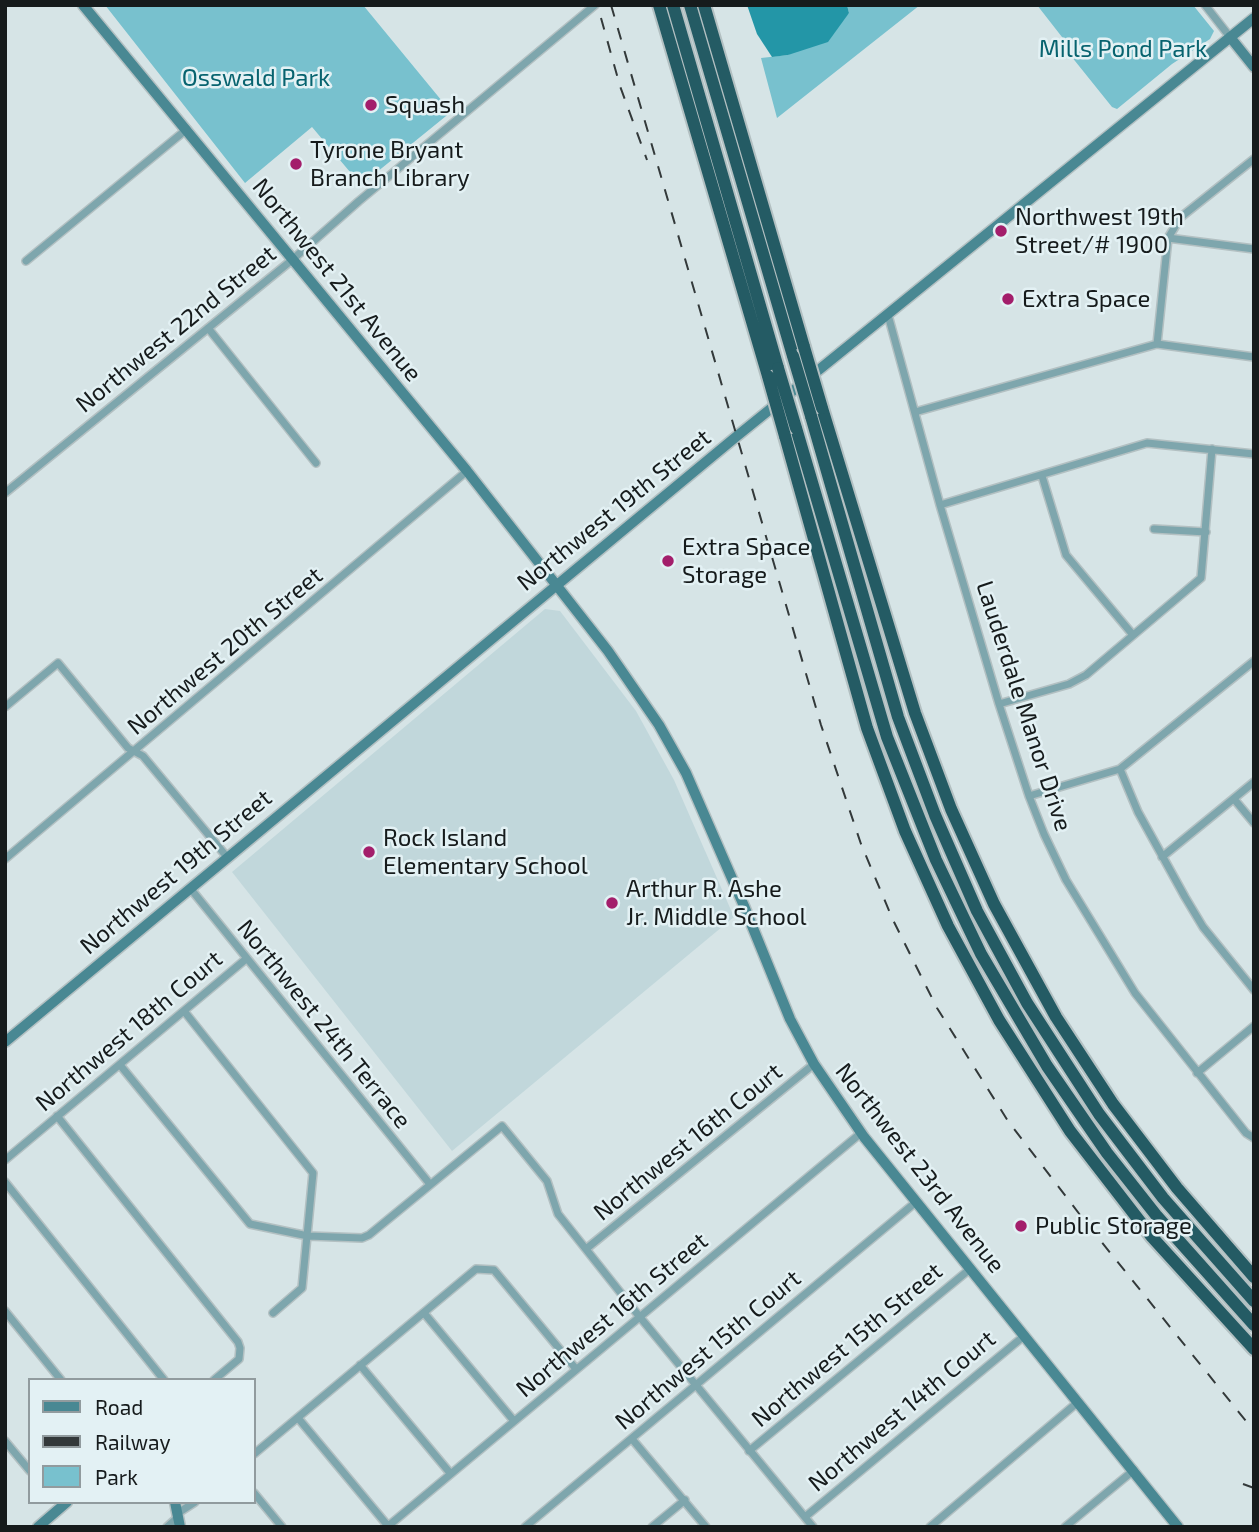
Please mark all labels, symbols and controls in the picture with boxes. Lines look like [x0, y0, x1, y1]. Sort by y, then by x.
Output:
park label: Mills Pond Park [1039, 35, 1207, 63]
park label: Osswald Park [182, 64, 330, 92]
place label: Squash [385, 91, 465, 119]
marker: Squash [363, 97, 379, 113]
place label: Tyrone Bryant Branch Library [310, 136, 470, 192]
marker: Tyrone Bryant Branch Library [288, 156, 304, 172]
street label: Northwest 21st Avenue [246, 173, 428, 387]
place label: Northwest 19th Street/# 1900 [1015, 203, 1184, 259]
marker: Northwest 19th Street/# 1900 [993, 223, 1009, 239]
street label: Northwest 22nd Street [70, 239, 282, 419]
place label: Extra Space [1022, 285, 1150, 313]
marker: Extra Space [1000, 291, 1016, 307]
street label: Northwest 19th Street [511, 423, 717, 597]
place label: Extra Space Storage [682, 533, 810, 589]
marker: Extra Space Storage [660, 553, 676, 569]
street label: Northwest 20th Street [122, 561, 328, 741]
street label: Lauderdale Manor Drive [970, 577, 1078, 835]
street label: Northwest 19th Street [74, 784, 278, 960]
place label: Rock Island Elementary School [383, 824, 588, 880]
marker: Rock Island Elementary School [361, 844, 377, 860]
place label: Arthur R. Ashe Jr. Middle School [626, 875, 807, 931]
marker: Arthur R. Ashe Jr. Middle School [604, 895, 620, 911]
street label: Northwest 24th Terrace [231, 914, 417, 1134]
street label: Northwest 18th Court [30, 944, 228, 1118]
street label: Northwest 16th Court [588, 1057, 788, 1227]
street label: Northwest 23rd Avenue [829, 1057, 1011, 1279]
place label: Public Storage [1035, 1212, 1192, 1240]
marker: Public Storage [1013, 1218, 1029, 1234]
street label: Northwest 16th Street [510, 1227, 714, 1403]
street label: Northwest 15th Street [746, 1257, 948, 1433]
street label: Northwest 15th Court [609, 1264, 807, 1436]
street label: Northwest 14th Court [803, 1324, 1001, 1498]
legend [28, 1378, 256, 1504]
text: Road [95, 1394, 143, 1419]
text: Railway [95, 1429, 171, 1454]
text: Park [95, 1464, 138, 1489]

